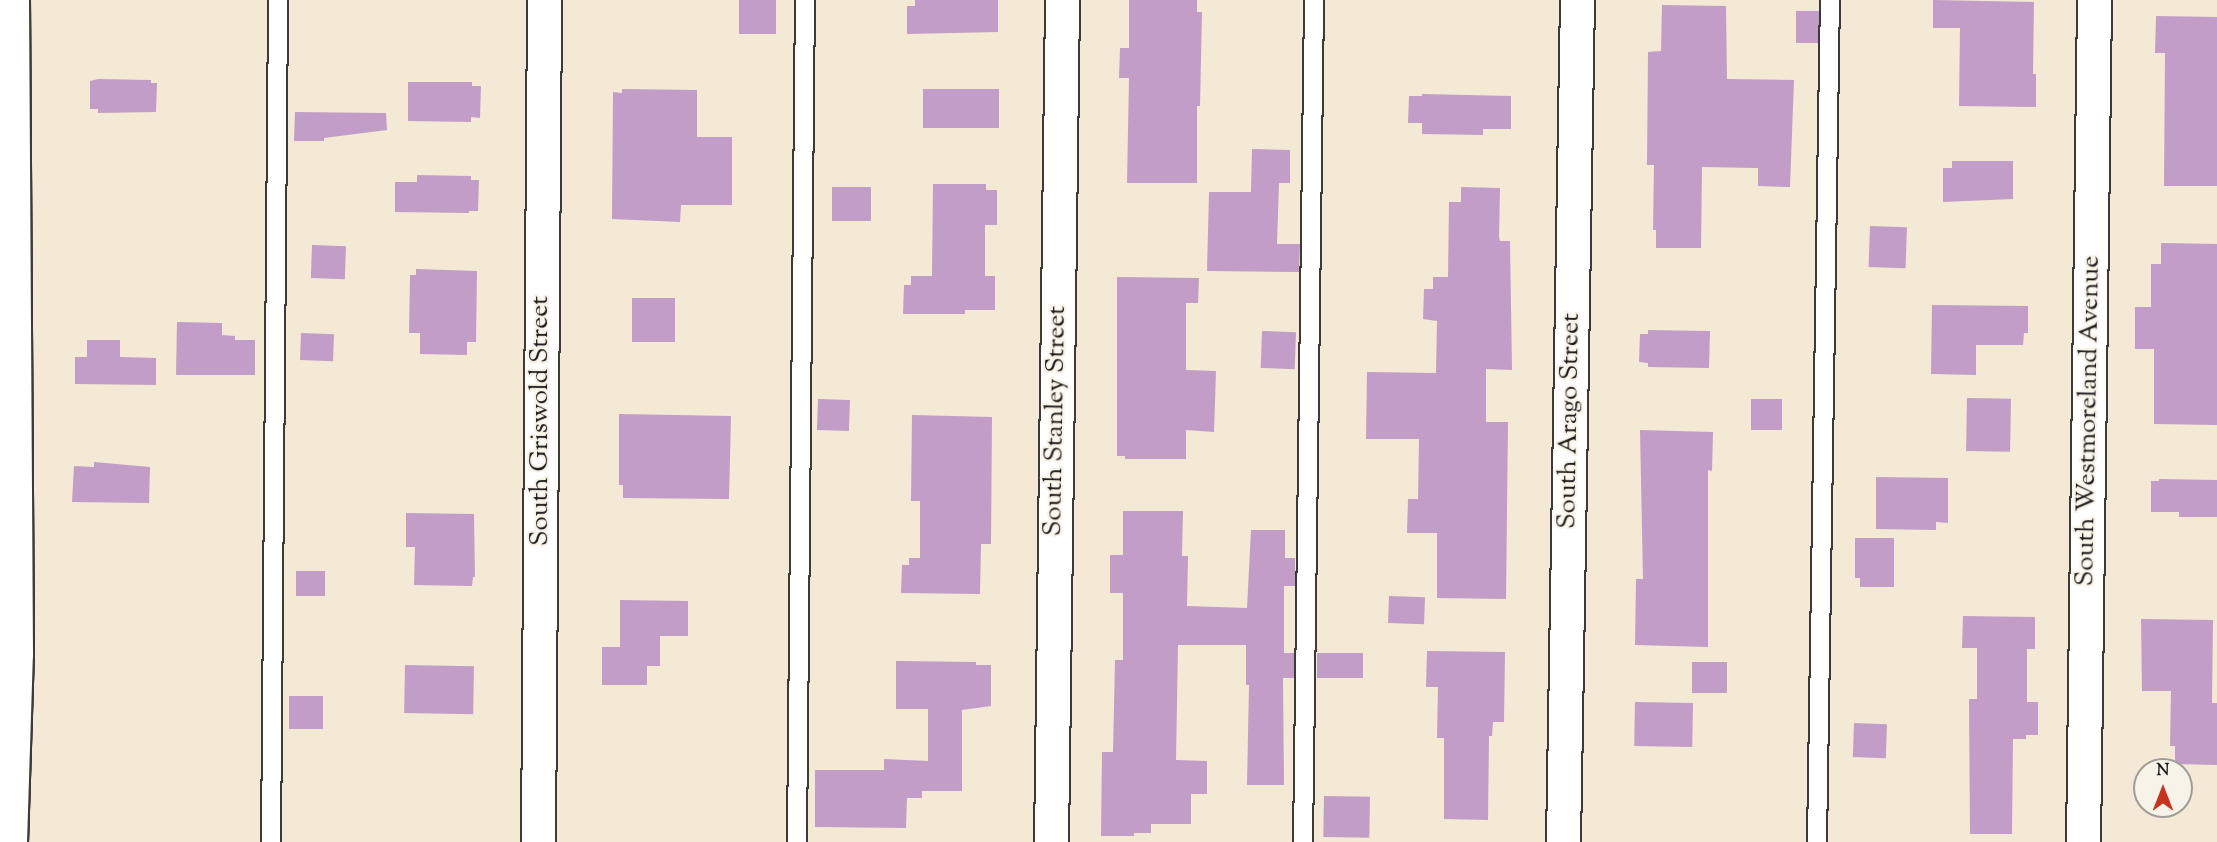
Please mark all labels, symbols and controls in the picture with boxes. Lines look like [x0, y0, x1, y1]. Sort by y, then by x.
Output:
street label: South Westmoreland Avenue [2071, 255, 2107, 587]
street label: South Griswold Street [525, 296, 557, 546]
street label: South Stanley Street [1038, 306, 1074, 536]
street label: South Arago Street [1553, 313, 1587, 529]
north arrow [2133, 758, 2193, 818]
text: N [2157, 760, 2169, 783]

